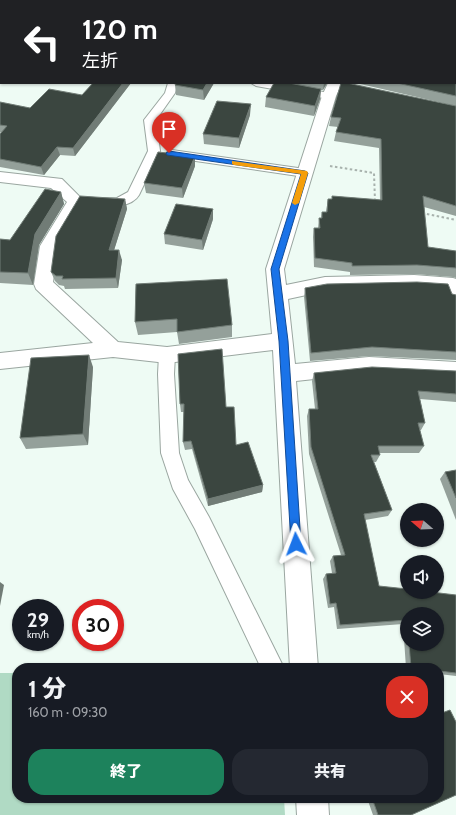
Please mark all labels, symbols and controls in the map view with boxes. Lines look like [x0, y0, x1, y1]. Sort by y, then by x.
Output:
text: 120 m [82, 12, 158, 46]
icon: left [16, 16, 68, 68]
text: 左折 [82, 50, 118, 72]
pin [152, 112, 186, 153]
icon: arrive [158, 118, 180, 140]
north arrow [400, 503, 444, 547]
map controls [400, 503, 444, 651]
position arrow [275, 523, 317, 565]
button: sound [400, 555, 444, 599]
speed limit sign: 30 [72, 599, 124, 651]
button: layers [400, 607, 444, 651]
text: 29 [27, 608, 49, 632]
text: km/h [27, 628, 49, 641]
text: 1 分 [28, 674, 66, 703]
button: close [386, 676, 428, 718]
text: 160 m · 09:30 [28, 704, 107, 720]
button: 終了 [28, 749, 224, 795]
button: 共有 [232, 749, 428, 795]

